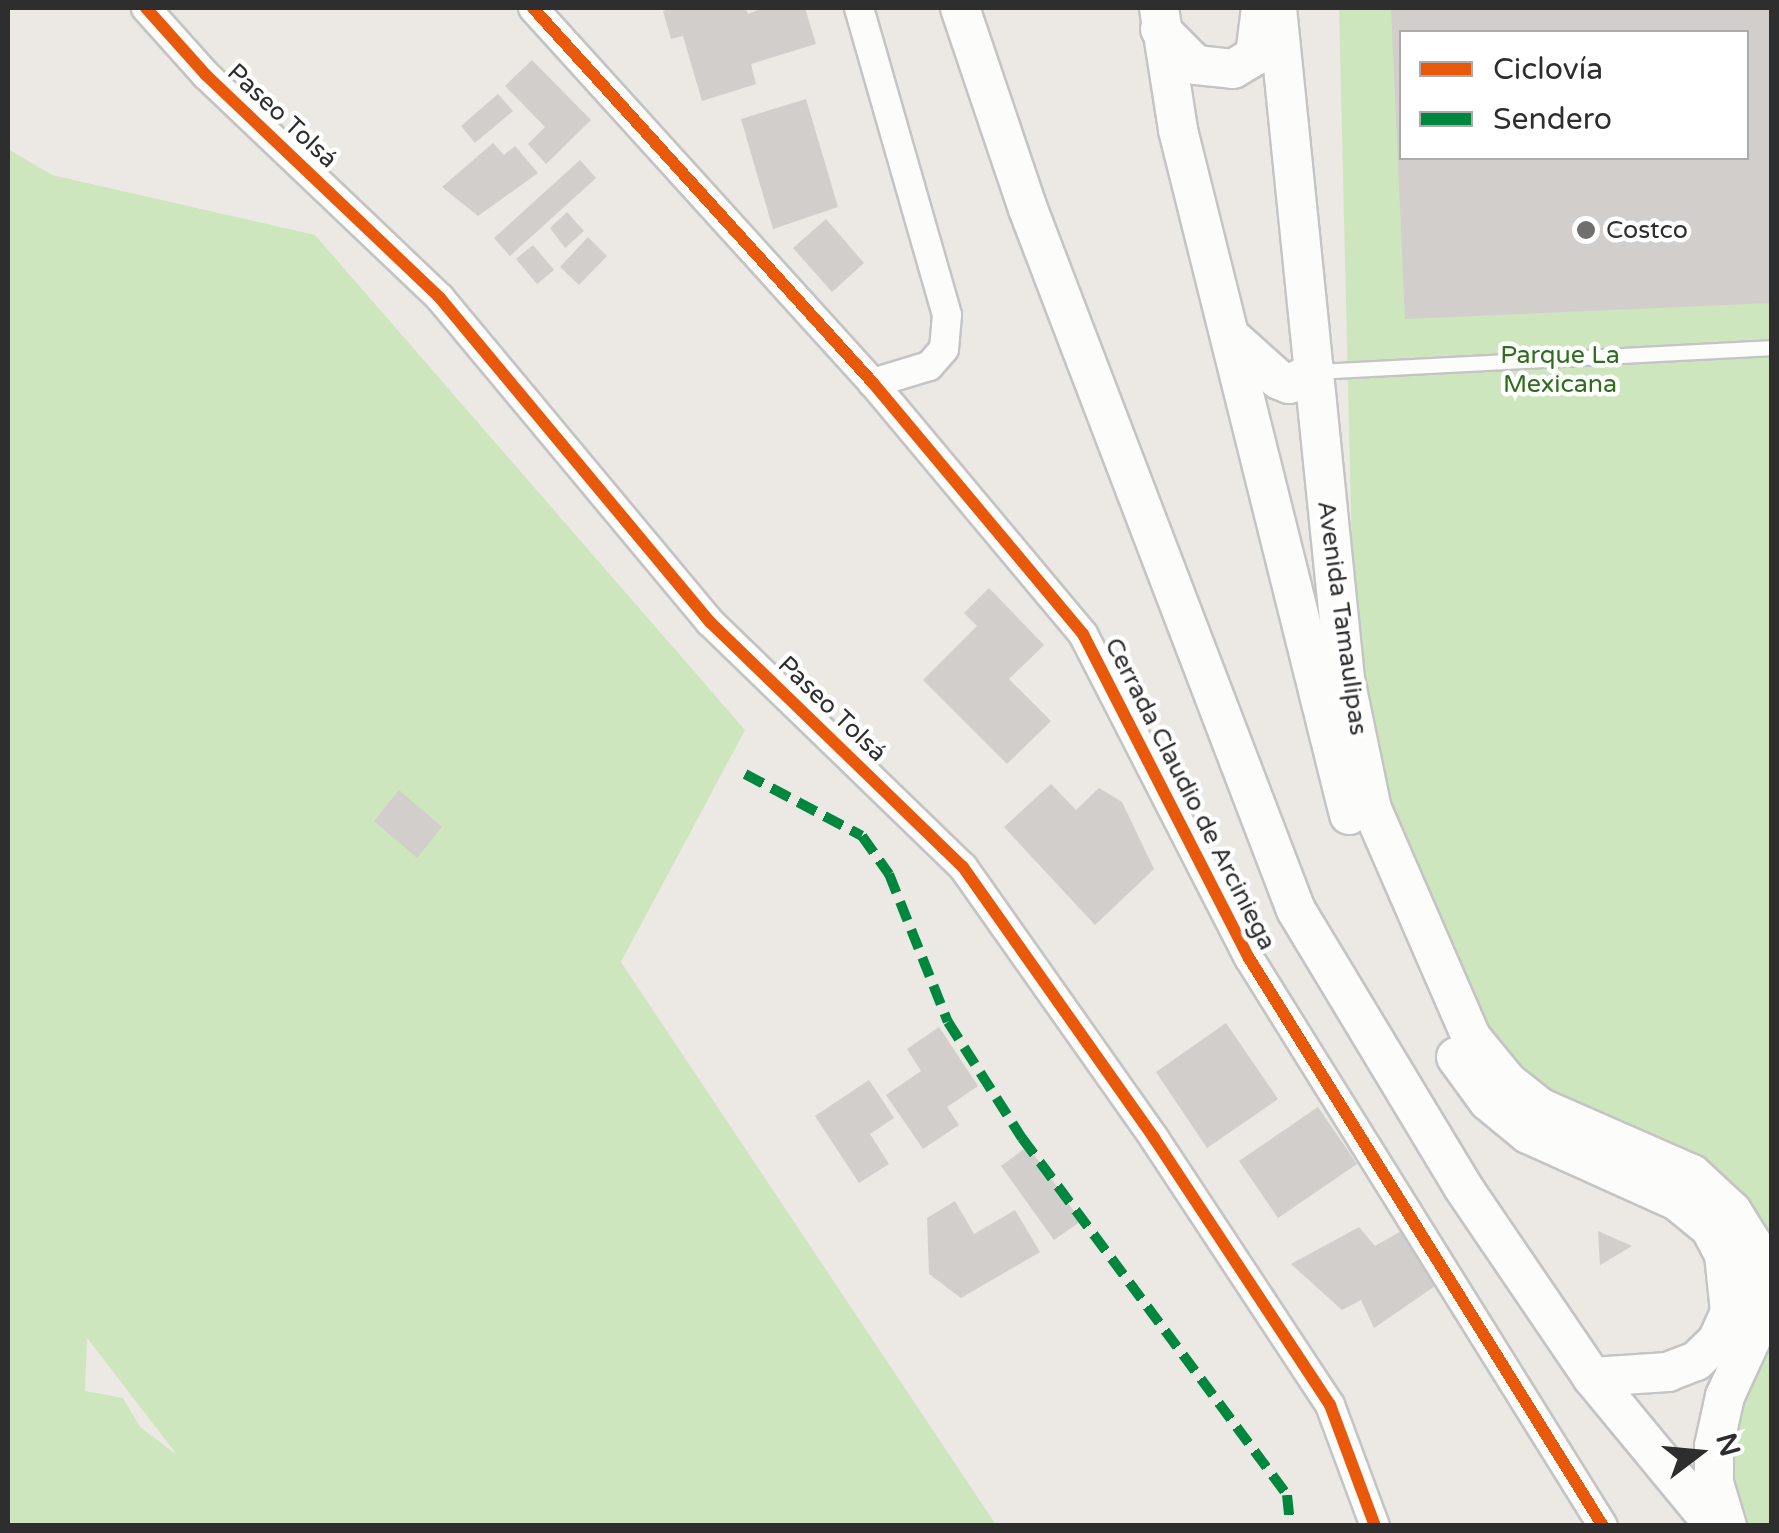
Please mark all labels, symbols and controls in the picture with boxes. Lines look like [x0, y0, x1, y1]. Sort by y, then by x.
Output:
legend [1399, 30, 1749, 160]
text: Ciclovía [1493, 51, 1603, 88]
street label: Paseo Tolsá [221, 58, 343, 174]
text: Sendero [1493, 101, 1612, 138]
place label: Costco [1606, 215, 1688, 245]
marker: Costco [1575, 219, 1597, 241]
park label: Parque La Mexicana [1500, 341, 1620, 400]
street label: Avenida Tamaulipas [1311, 499, 1373, 737]
street label: Cerrada Claudio de Arciniega [1098, 633, 1282, 955]
street label: Paseo Tolsá [772, 650, 892, 768]
north arrow [1649, 1403, 1749, 1503]
text: N [1708, 1429, 1747, 1460]

